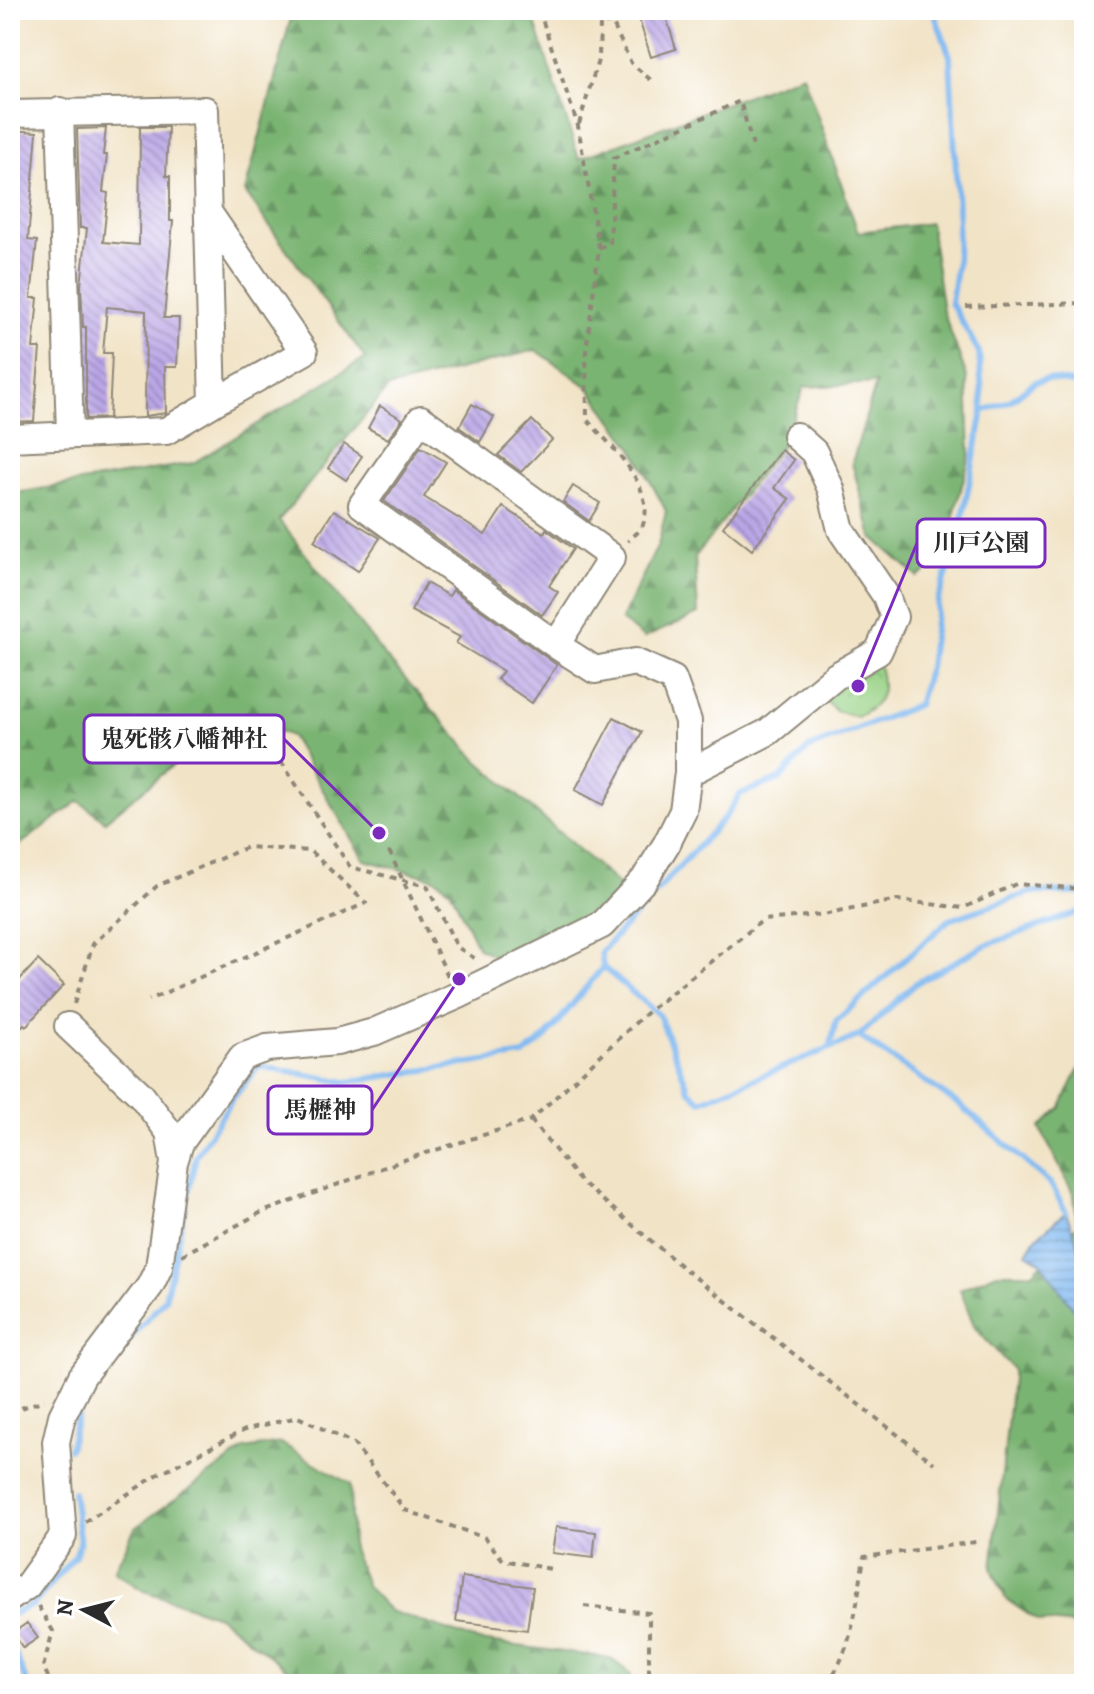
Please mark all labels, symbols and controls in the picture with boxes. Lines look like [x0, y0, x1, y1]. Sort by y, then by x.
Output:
callout: 川戸公園 [917, 519, 1045, 567]
text: 川戸公園 [933, 527, 1029, 559]
callout: 鬼死骸八幡神社 [84, 715, 284, 763]
text: 鬼死骸八幡神社 [100, 723, 268, 755]
callout: 馬櫪神 [268, 1086, 372, 1134]
text: 馬櫪神 [284, 1094, 356, 1126]
north arrow [44, 1570, 124, 1650]
text: N [49, 1598, 81, 1617]

